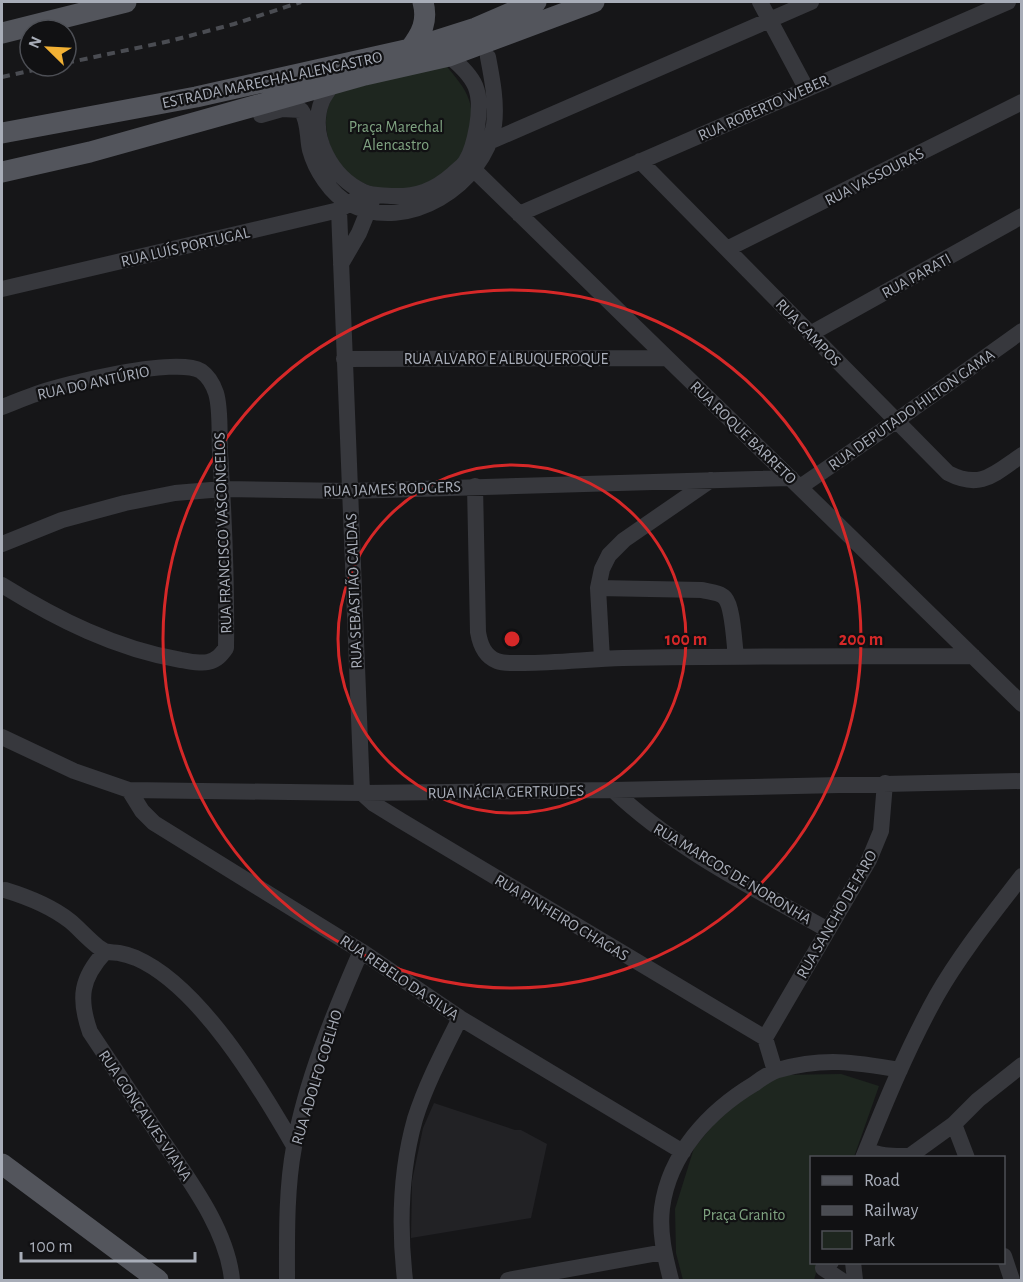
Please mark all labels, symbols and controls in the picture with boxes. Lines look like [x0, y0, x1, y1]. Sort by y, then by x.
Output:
north arrow [18, 18, 78, 78]
text: N [26, 34, 45, 51]
street label: ESTRADA MARECHAL ALENCASTRO [161, 49, 384, 111]
street label: RUA ROBERTO WEBER [696, 72, 831, 144]
park label: Praça Marechal Alencastro [349, 119, 443, 153]
street label: RUA VASSOURAS [822, 145, 927, 209]
street label: RUA LUÍS PORTUGAL [119, 222, 251, 270]
street label: RUA PARATI [879, 250, 954, 301]
street label: RUA CAMPOS [773, 296, 844, 369]
street label: RUA DEPUTADO HILTON GAMA [826, 346, 998, 473]
street label: RUA ALVARO E ALBUQUEROQUE [404, 351, 608, 368]
street label: RUA DO ANTÚRIO [35, 361, 151, 403]
street label: RUA ROQUE BARRETO [687, 378, 799, 488]
street label: RUA FRANCISCO VASCONCELOS [211, 432, 235, 634]
street label: RUA JAMES RODGERS [323, 479, 461, 499]
street label: RUA SEBASTIÃO CALDAS [341, 513, 365, 669]
centre of rings [502, 629, 522, 649]
text: 100 m [665, 631, 707, 649]
text: 200 m [839, 631, 883, 649]
street label: RUA INÁCIA GERTRUDES [428, 781, 584, 801]
street label: RUA MARCOS DE NORONHA [651, 820, 814, 927]
street label: RUA SANCHO DE FARO [794, 848, 880, 981]
street label: RUA PINHEIRO CHAGAS [492, 872, 631, 964]
street label: RUA REBELO DA SILVA [337, 932, 462, 1023]
street label: RUA ADOLFO COELHO [289, 1008, 345, 1147]
street label: RUA GONÇALVES VIANA [96, 1047, 195, 1184]
legend [810, 1156, 1005, 1264]
text: Road [864, 1172, 900, 1190]
text: Railway [864, 1202, 919, 1220]
park label: Praça Granito [703, 1207, 786, 1223]
scale bar [21, 1225, 195, 1263]
text: Park [864, 1232, 896, 1250]
text: 100 m [30, 1238, 73, 1256]

